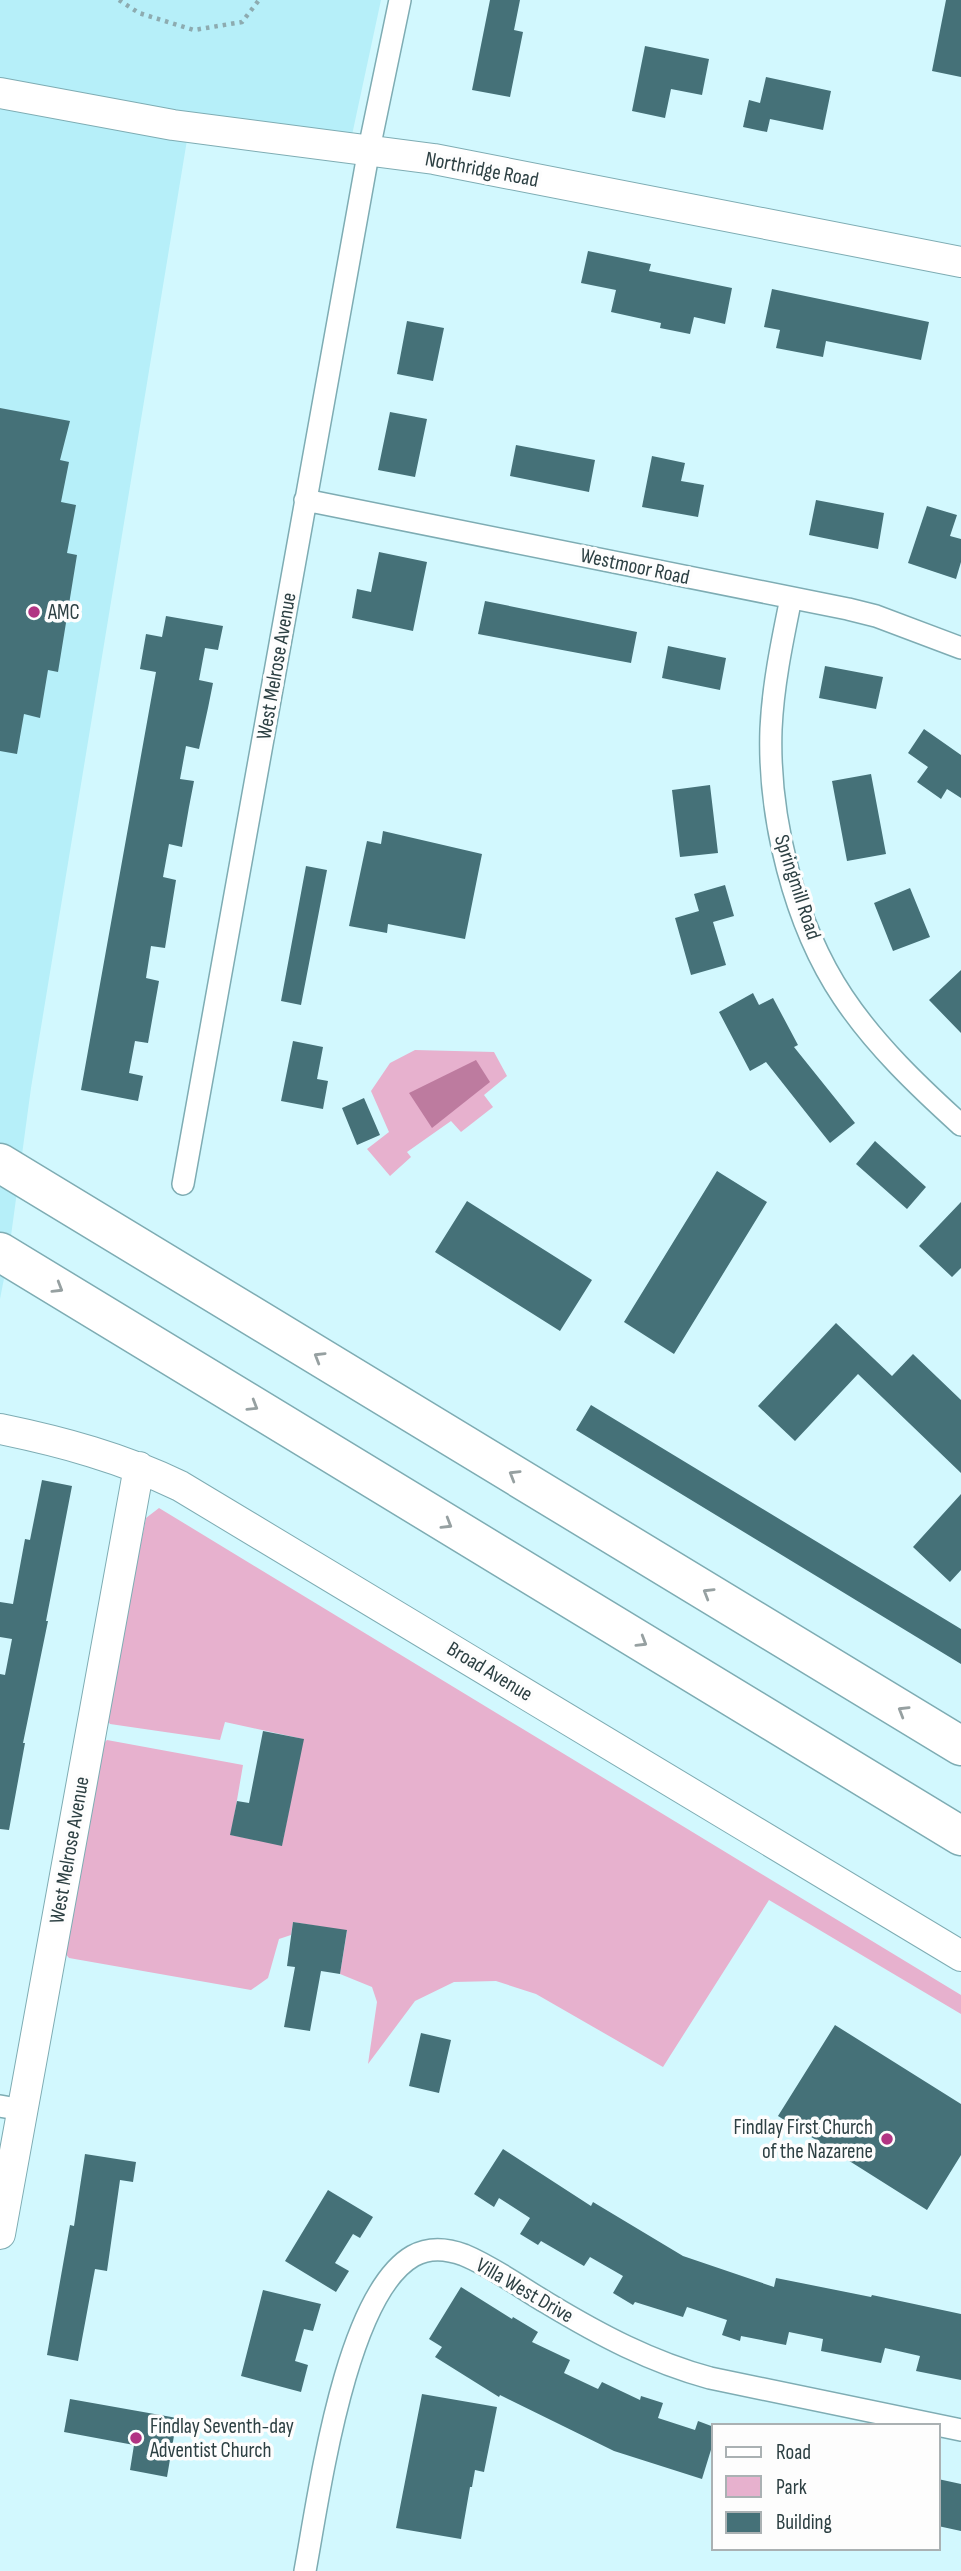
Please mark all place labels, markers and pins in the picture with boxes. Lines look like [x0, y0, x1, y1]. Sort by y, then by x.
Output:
place label: AMC [47, 600, 80, 625]
marker: AMC [26, 604, 42, 620]
place label: Findlay First Church of the Nazarene [734, 2115, 873, 2164]
marker: Findlay First Church of the Nazarene [879, 2131, 895, 2147]
place label: Findlay Seventh-day Adventist Church [149, 2414, 294, 2463]
marker: Findlay Seventh-day Adventist Church [128, 2430, 144, 2446]

